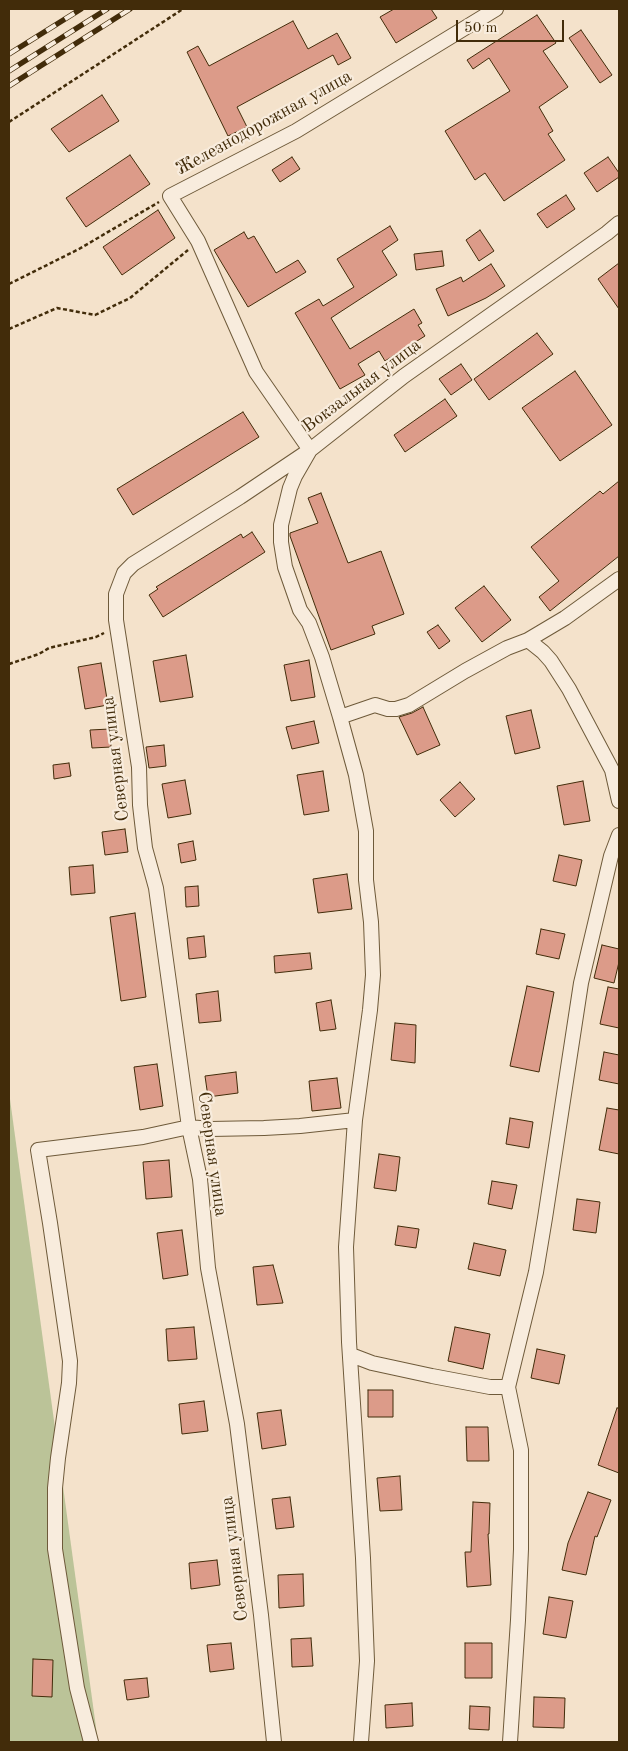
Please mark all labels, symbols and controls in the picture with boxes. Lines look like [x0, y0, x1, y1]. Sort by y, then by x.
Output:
scale bar [458, 10, 566, 42]
text: 50 m [464, 21, 498, 36]
street label: Железнодорожная улица [172, 66, 356, 180]
street label: Вокзальная улица [298, 334, 426, 438]
street label: Северная улица [98, 695, 134, 823]
street label: Северная улица [193, 1090, 231, 1218]
street label: Северная улица [217, 1495, 253, 1623]

